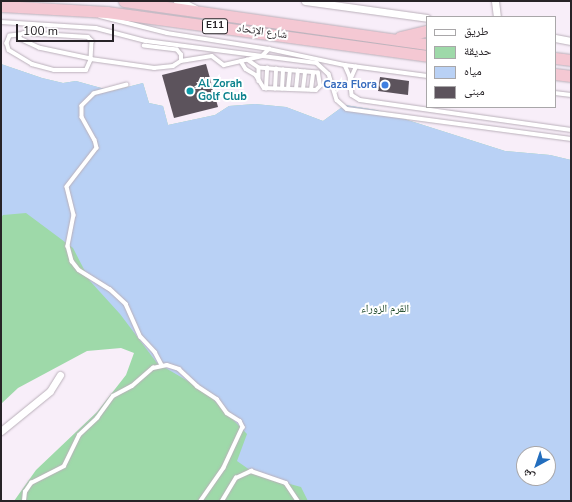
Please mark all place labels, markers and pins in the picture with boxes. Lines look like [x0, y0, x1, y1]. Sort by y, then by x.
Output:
place label: Al Zorah Golf Club [198, 78, 247, 104]
place label: Caza Flora [323, 78, 377, 92]
marker: Caza Flora [380, 80, 390, 90]
marker: Al Zorah Golf Club [185, 86, 195, 96]

